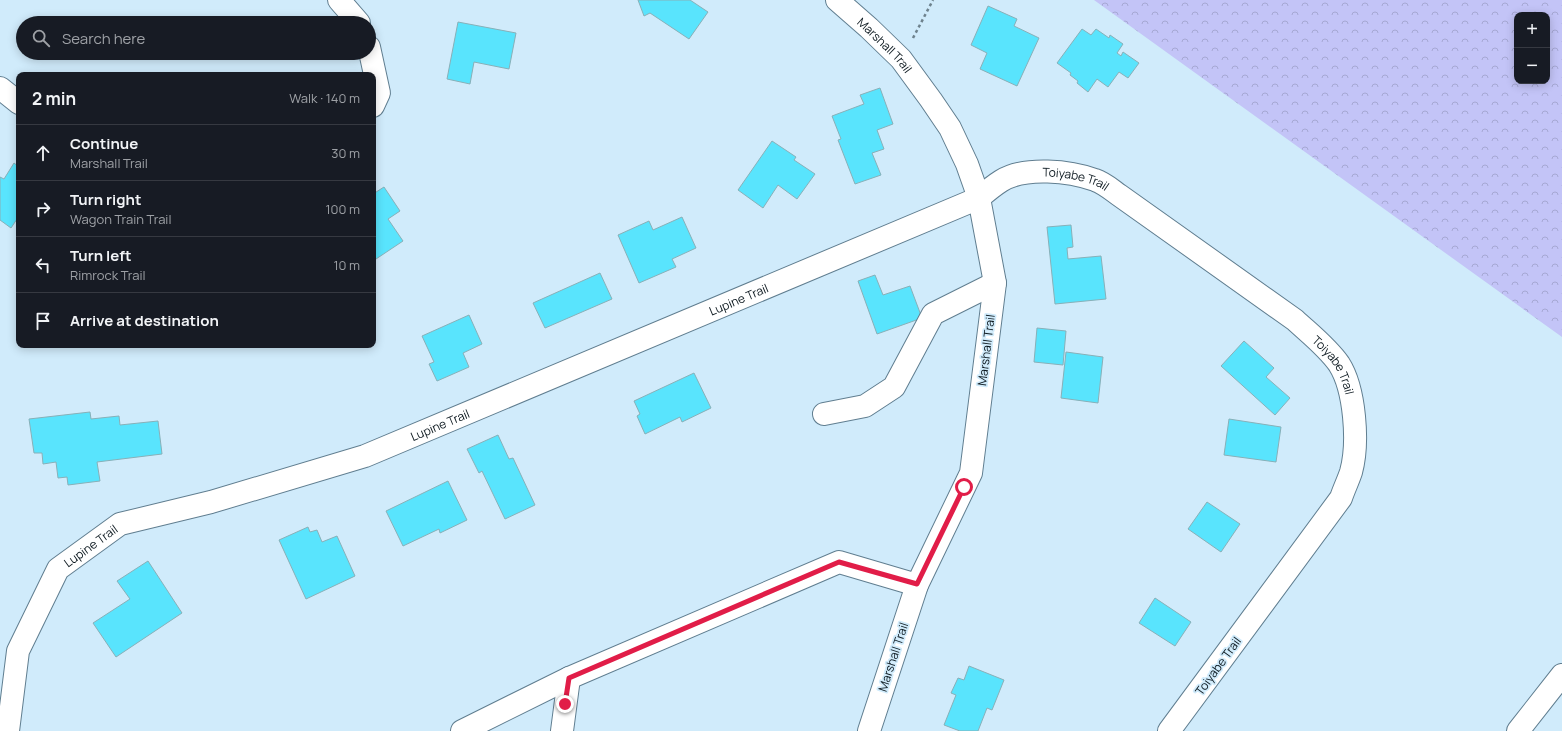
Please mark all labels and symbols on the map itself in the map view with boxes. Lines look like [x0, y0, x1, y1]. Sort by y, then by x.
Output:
street label: Marshall Trail [854, 13, 917, 76]
street label: Toiyabe Trail [1042, 163, 1113, 194]
street label: Lupine Trail [706, 279, 771, 319]
street label: Marshall Trail [973, 313, 999, 387]
street label: Toiyabe Trail [1309, 331, 1359, 396]
street label: Lupine Trail [408, 405, 472, 445]
route start [955, 478, 973, 496]
street label: Lupine Trail [60, 520, 121, 571]
street label: Marshall Trail [874, 620, 912, 694]
street label: Toiyabe Trail [1191, 633, 1245, 699]
route end [556, 695, 574, 713]

